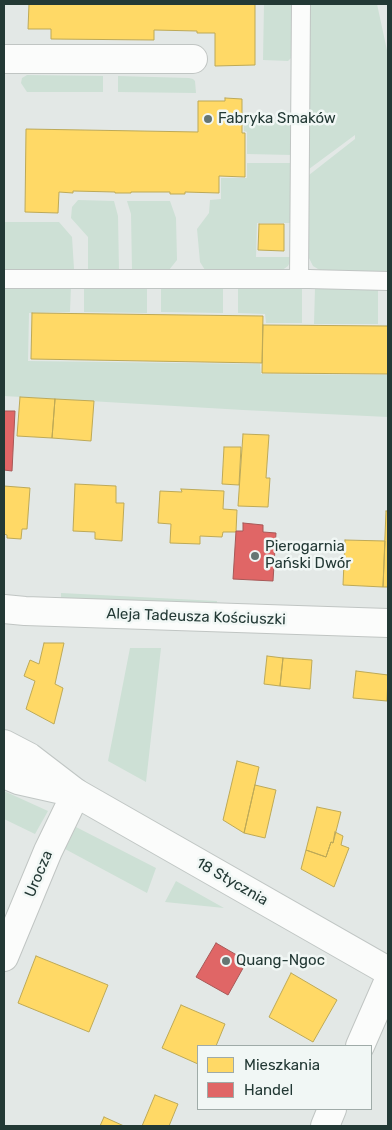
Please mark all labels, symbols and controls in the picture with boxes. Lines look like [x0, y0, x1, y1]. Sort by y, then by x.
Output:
place label: Fabryka Smaków [218, 110, 336, 128]
marker: Fabryka Smaków [202, 113, 214, 125]
place label: Pierogarnia Pański Dwór [265, 538, 351, 573]
marker: Pierogarnia Pański Dwór [249, 550, 261, 562]
street label: Aleja Tadeusza Kościuszki [106, 605, 286, 629]
street label: Urocza [21, 848, 57, 900]
street label: 18 Stycznia [193, 854, 271, 910]
place label: Quang-Ngoc [236, 952, 325, 970]
marker: Quang-Ngoc [220, 955, 232, 967]
legend [197, 1045, 372, 1110]
text: Mieszkania [244, 1056, 320, 1074]
text: Handel [244, 1081, 293, 1099]

